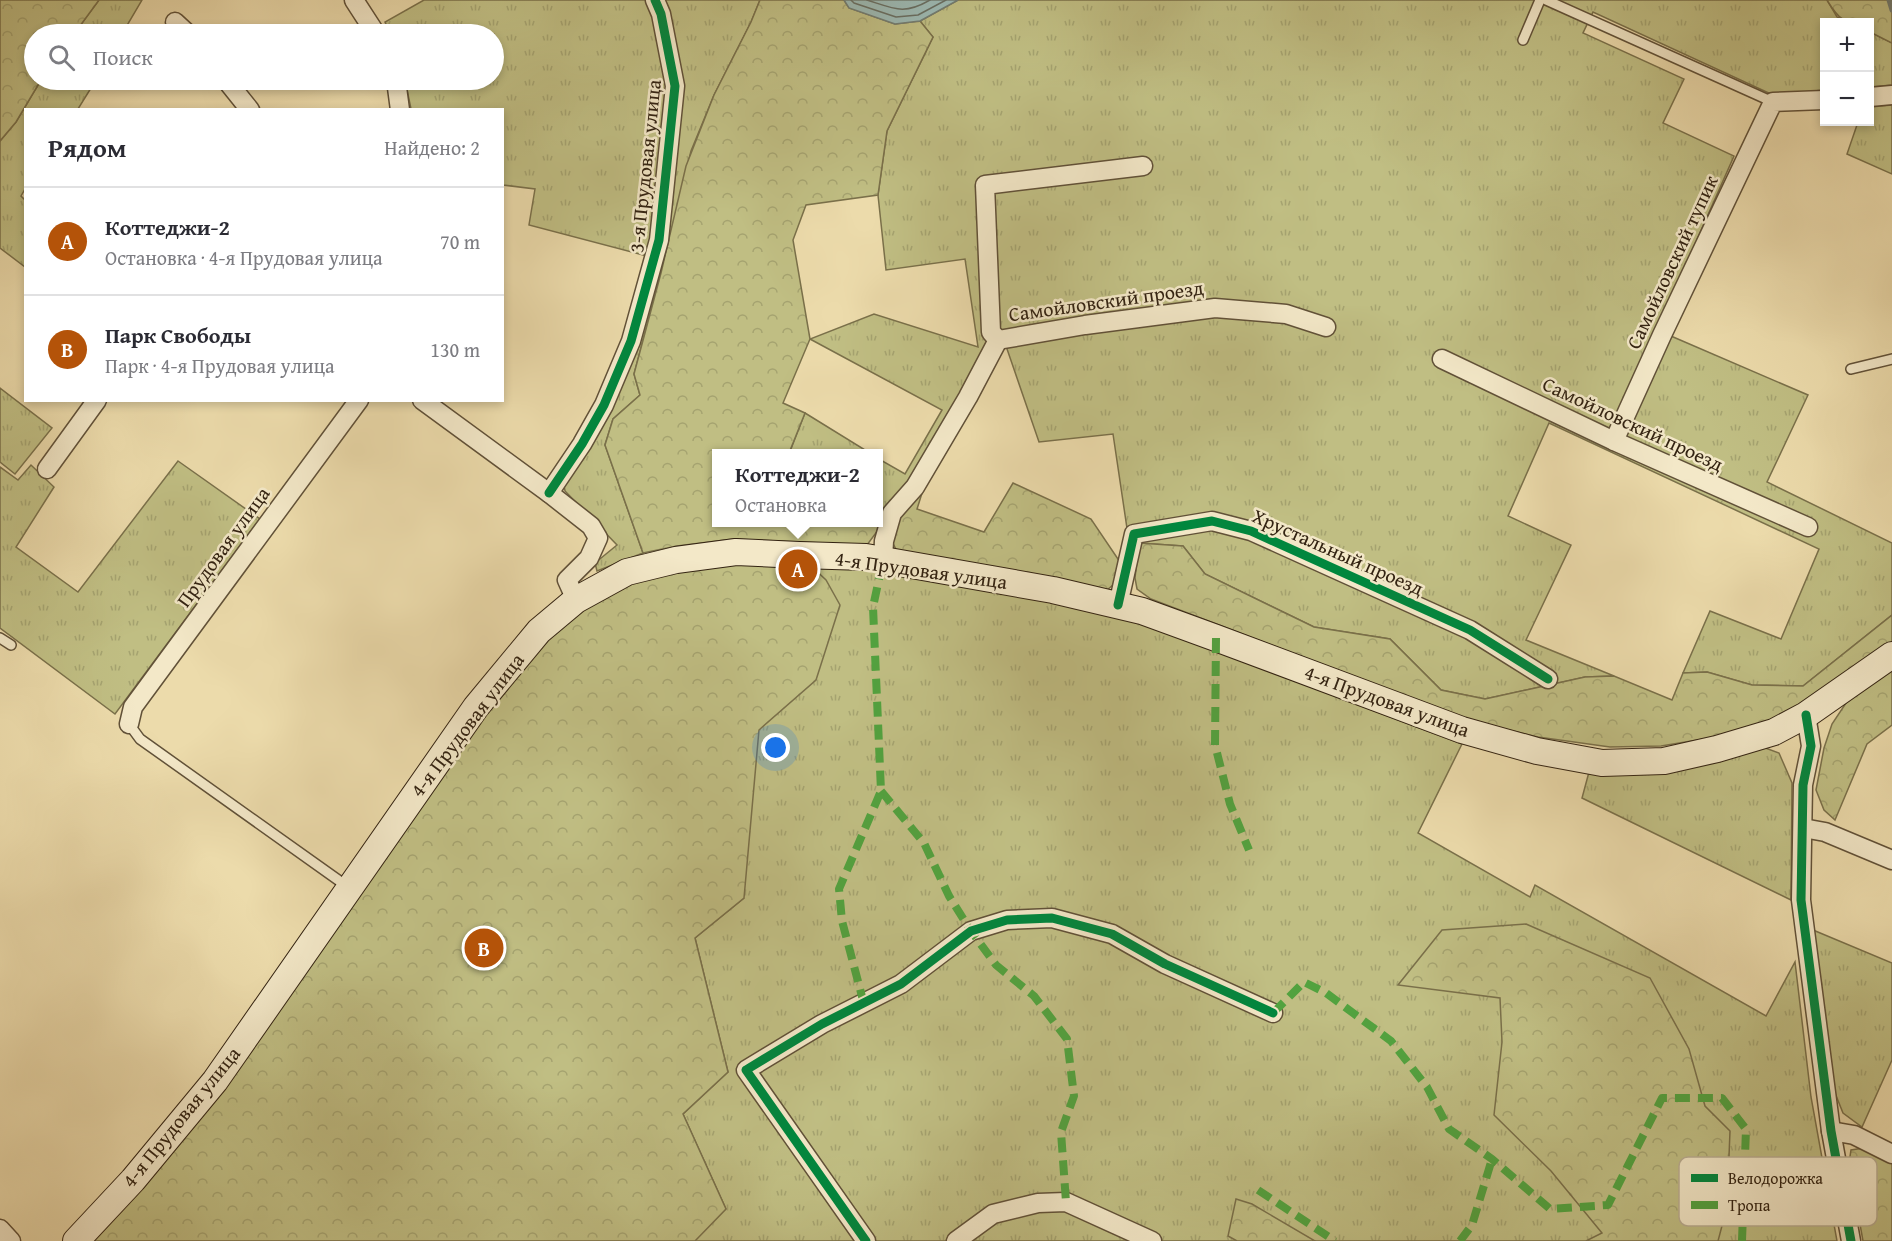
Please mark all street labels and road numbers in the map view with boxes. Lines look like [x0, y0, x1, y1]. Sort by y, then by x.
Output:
street label: 3-я Прудовая улица [621, 78, 668, 254]
street label: Самойловский тупик [1619, 170, 1725, 353]
street label: Самойловский проезд [1007, 272, 1205, 329]
street label: Самойловский проезд [1538, 369, 1728, 478]
street label: Прудовая улица [169, 480, 277, 613]
street label: Хрустальный проезд [1248, 501, 1429, 602]
street label: 4-я Прудовая улица [833, 543, 1010, 596]
street label: 4-я Прудовая улица [403, 646, 531, 803]
street label: 4-я Прудовая улица [1301, 657, 1474, 744]
street label: 4-я Прудовая улица [115, 1040, 247, 1193]

